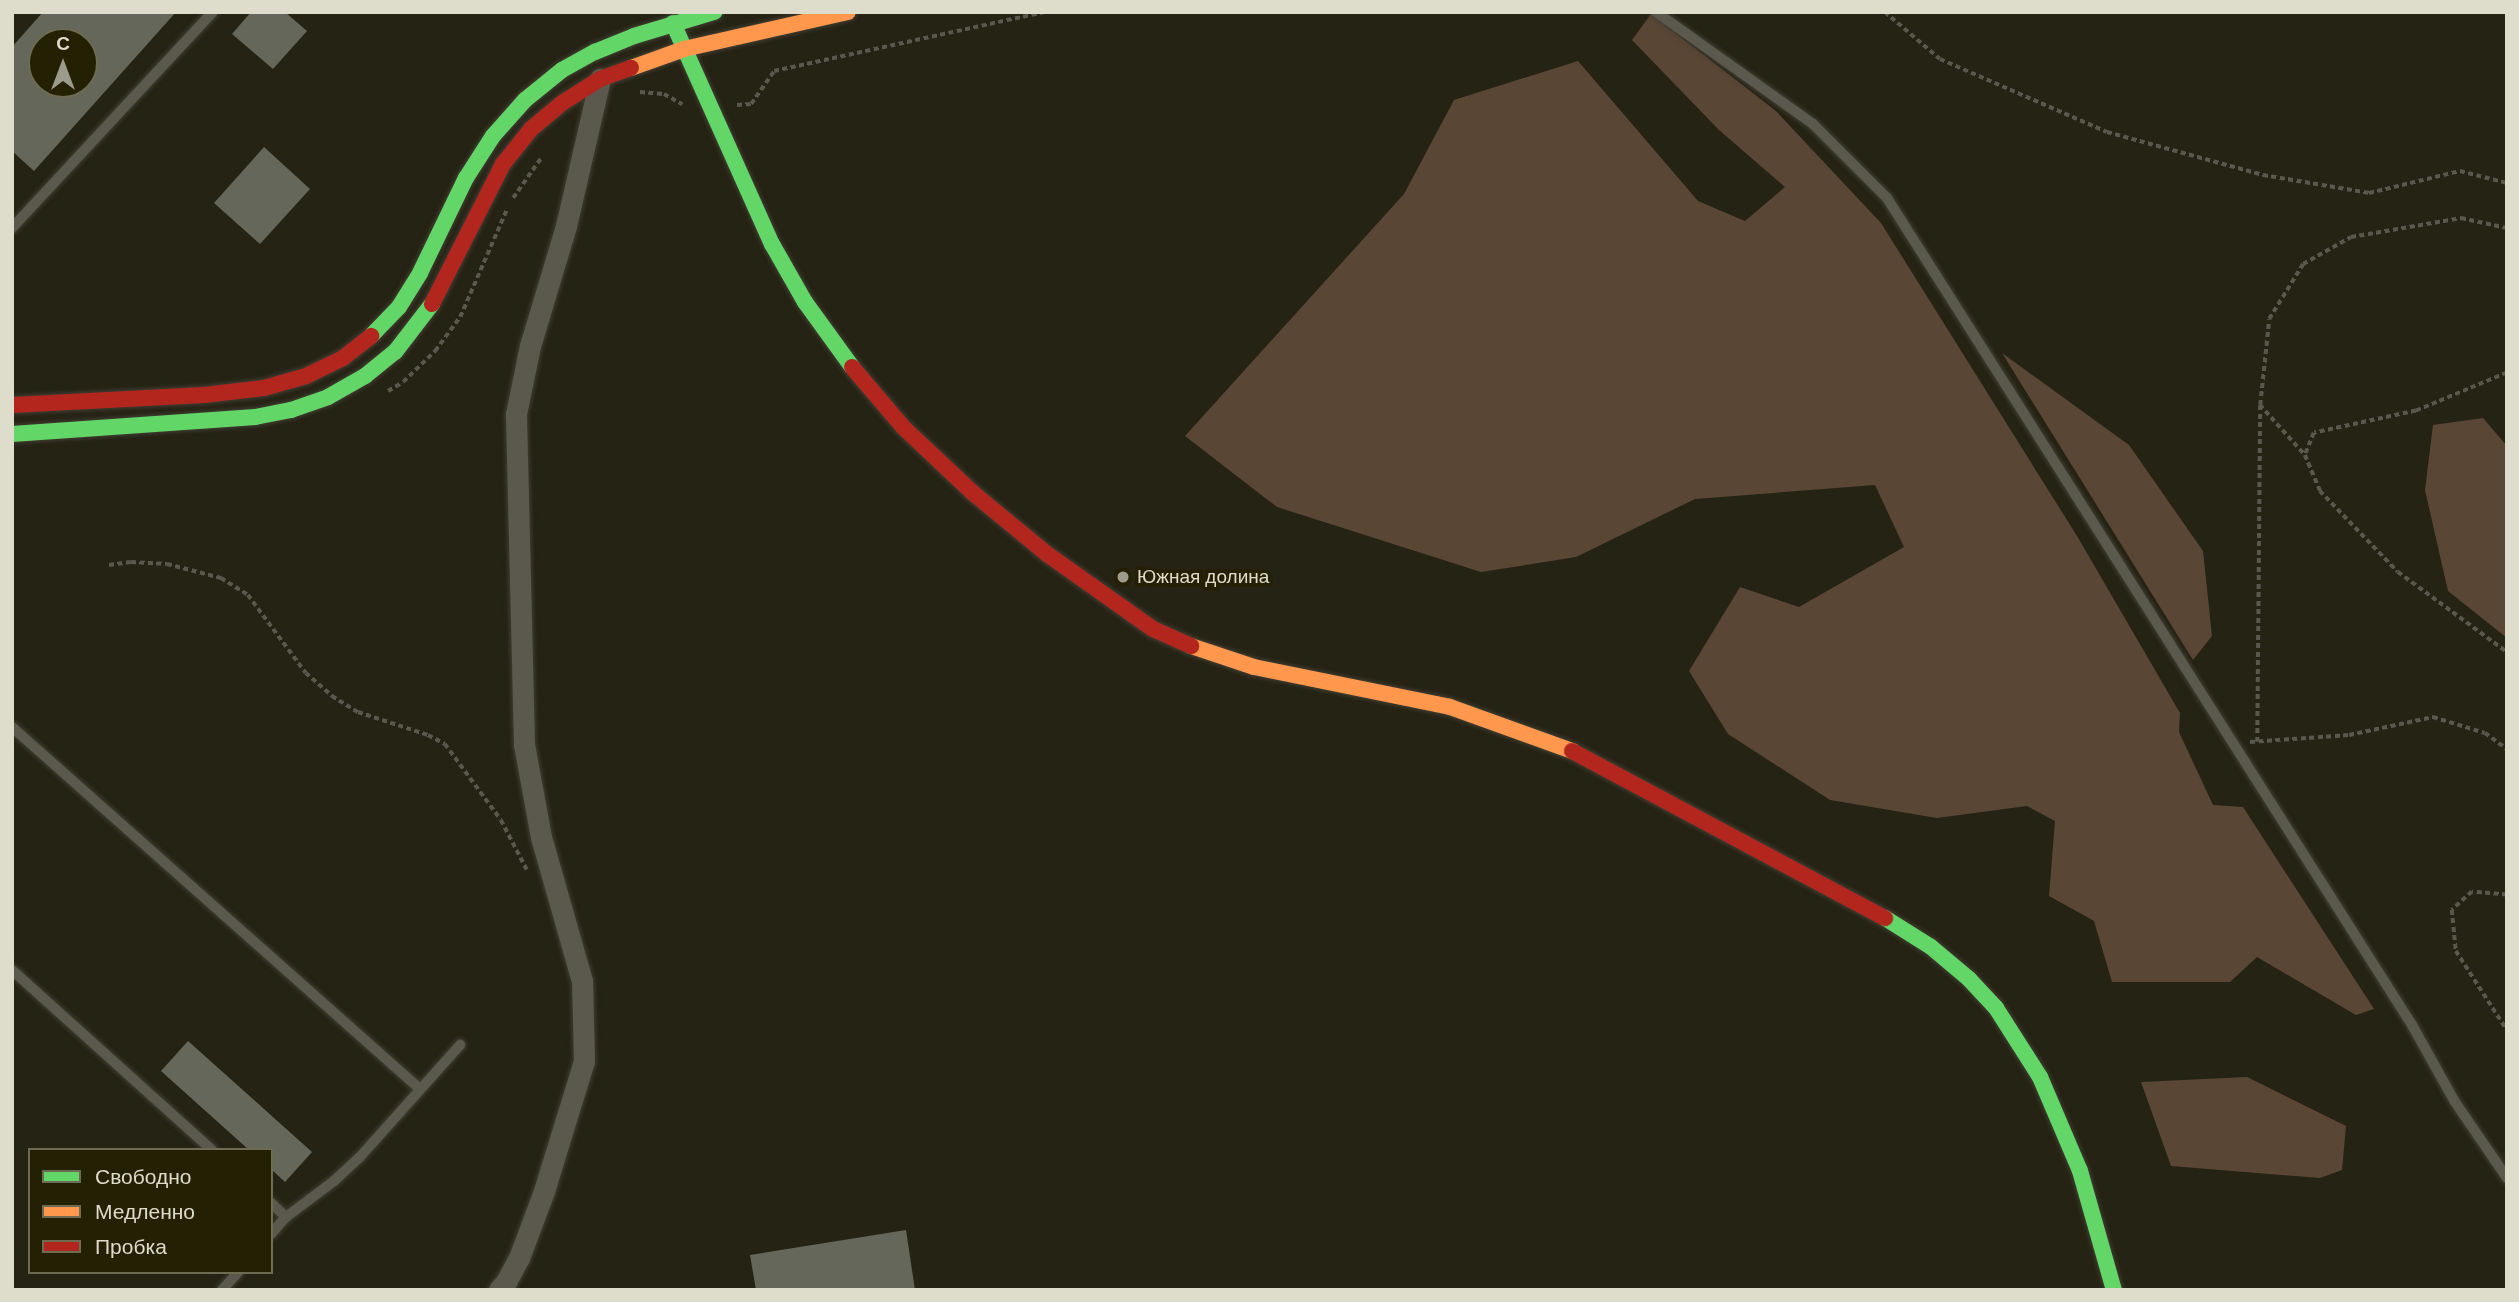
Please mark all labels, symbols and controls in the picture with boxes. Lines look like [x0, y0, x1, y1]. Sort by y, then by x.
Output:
north arrow [28, 28, 98, 98]
text: С [56, 31, 70, 56]
place label: Южная долина [1137, 566, 1269, 588]
marker: Южная долина [1115, 569, 1131, 585]
legend [28, 1148, 273, 1274]
text: Свободно [95, 1163, 192, 1191]
text: Медленно [95, 1198, 195, 1226]
text: Пробка [95, 1233, 167, 1261]

